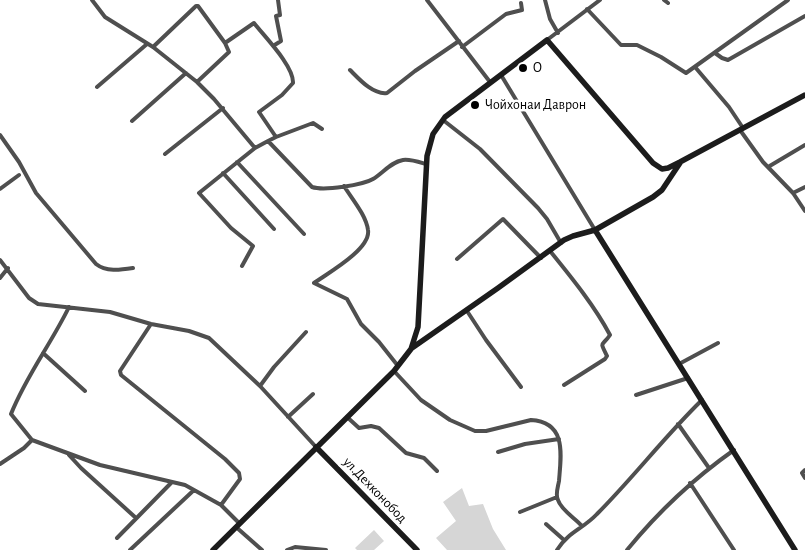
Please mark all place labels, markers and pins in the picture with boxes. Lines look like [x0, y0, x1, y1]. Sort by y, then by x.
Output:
place label: O [533, 60, 542, 76]
marker: O [517, 62, 529, 74]
place label: Чойхонаи Даврон [485, 97, 586, 113]
marker: Чойхонаи Даврон [469, 99, 481, 111]

